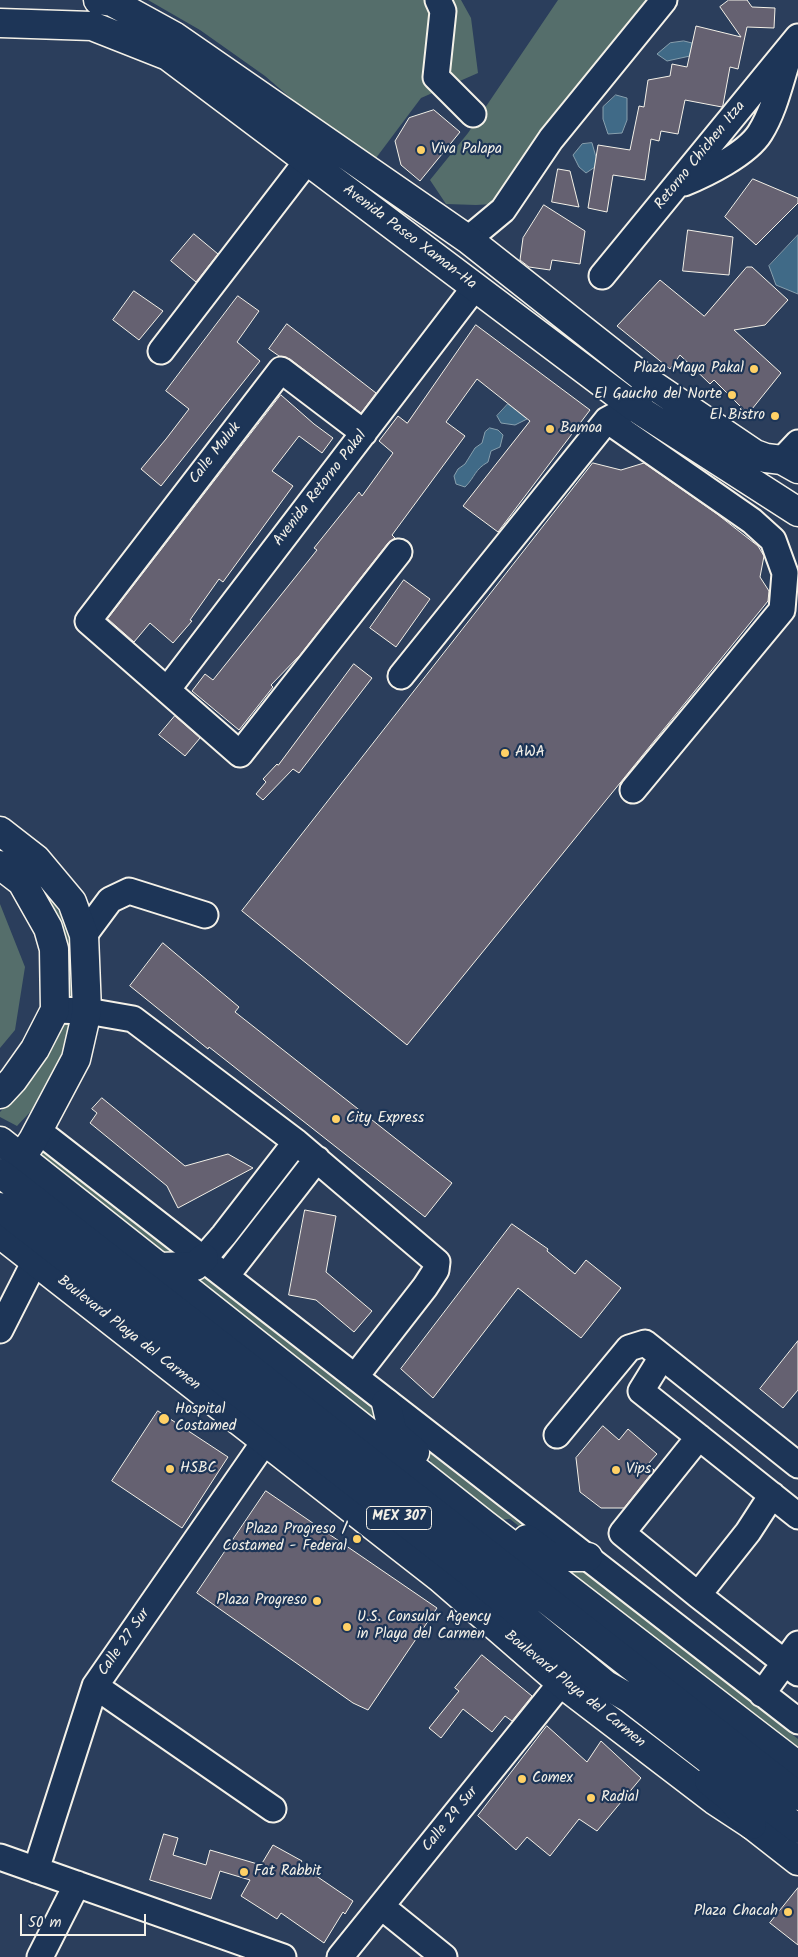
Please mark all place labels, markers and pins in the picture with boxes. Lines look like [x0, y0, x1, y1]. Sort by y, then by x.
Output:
place label: Viva Palapa [431, 141, 502, 159]
marker: Viva Palapa [415, 144, 427, 156]
place label: Plaza Maya Pakal [634, 360, 744, 378]
marker: Plaza Maya Pakal [748, 363, 760, 375]
place label: El Gaucho del Norte [594, 386, 722, 404]
marker: El Gaucho del Norte [726, 389, 738, 401]
place label: El Bistro [709, 407, 765, 425]
marker: El Bistro [769, 410, 781, 422]
place label: Bamoa [560, 420, 602, 438]
marker: Bamoa [544, 423, 556, 435]
place label: AWA [515, 744, 545, 762]
marker: AWA [499, 747, 511, 759]
place label: City Express [346, 1110, 424, 1128]
marker: City Express [330, 1113, 342, 1125]
place label: Hospital Costamed [175, 1401, 236, 1436]
marker: Hospital Costamed [157, 1412, 171, 1426]
place label: HSBC [180, 1460, 217, 1478]
place label: Vips [626, 1461, 651, 1479]
marker: HSBC [164, 1463, 176, 1475]
marker: Vips [610, 1464, 622, 1476]
place label: Plaza Progreso / Costamed - Federal [222, 1521, 347, 1556]
marker: Plaza Progreso / Costamed - Federal [351, 1533, 363, 1545]
place label: Plaza Progreso [217, 1592, 307, 1610]
marker: Plaza Progreso [311, 1595, 323, 1607]
place label: U.S. Consular Agency in Playa del Carmen [357, 1609, 491, 1644]
marker: U.S. Consular Agency in Playa del Carmen [341, 1621, 353, 1633]
place label: Comex [532, 1770, 573, 1788]
marker: Comex [516, 1773, 528, 1785]
place label: Radial [601, 1789, 639, 1807]
marker: Radial [585, 1792, 597, 1804]
place label: Fat Rabbit [254, 1863, 322, 1881]
marker: Fat Rabbit [238, 1866, 250, 1878]
place label: Plaza Chacah [694, 1903, 778, 1921]
marker: Plaza Chacah [782, 1906, 794, 1918]

